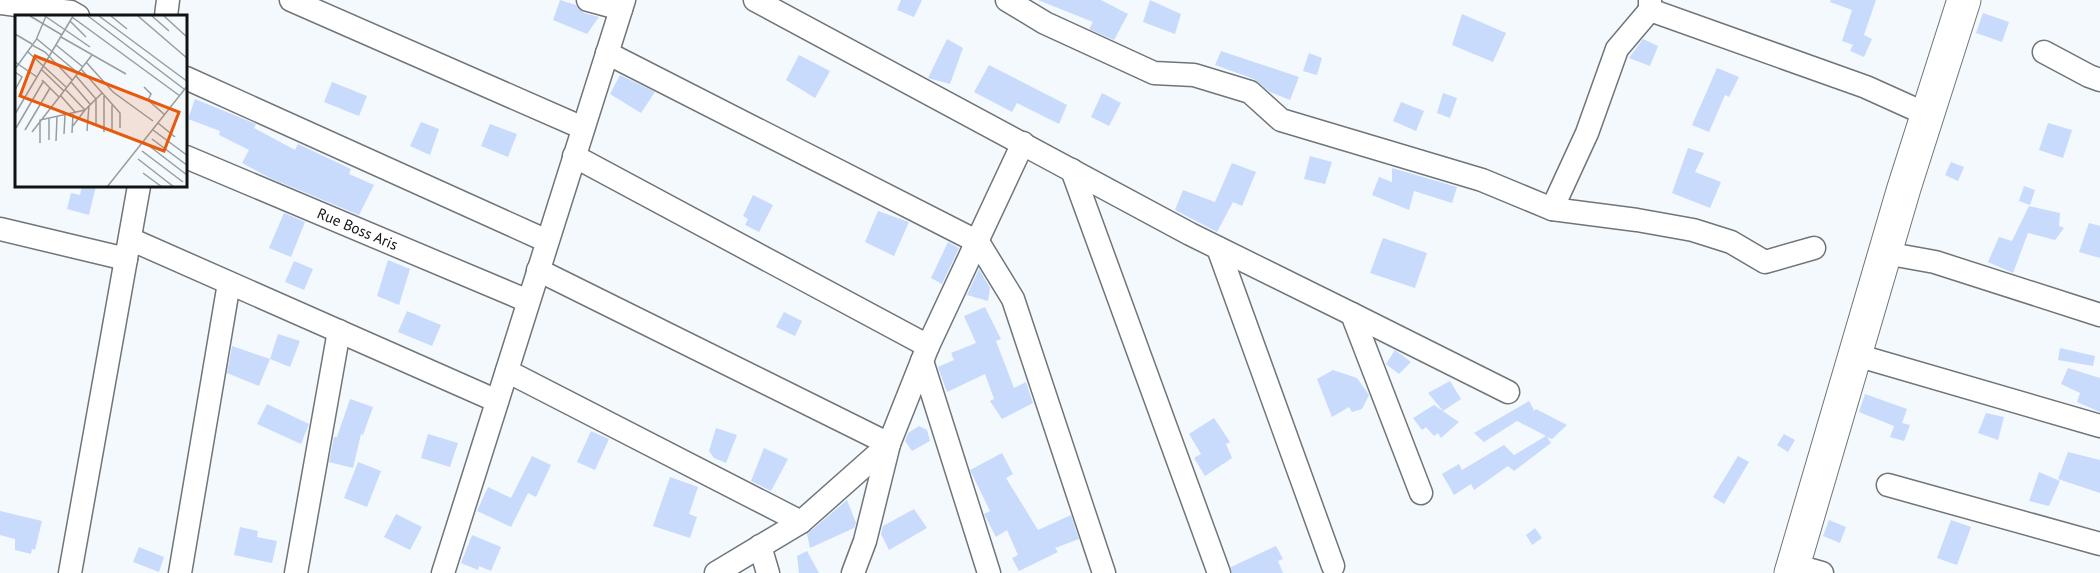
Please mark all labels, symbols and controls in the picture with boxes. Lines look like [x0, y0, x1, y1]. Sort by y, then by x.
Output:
inset map [15, 15, 188, 188]
street label: Rue Boss Aris [314, 203, 401, 254]

